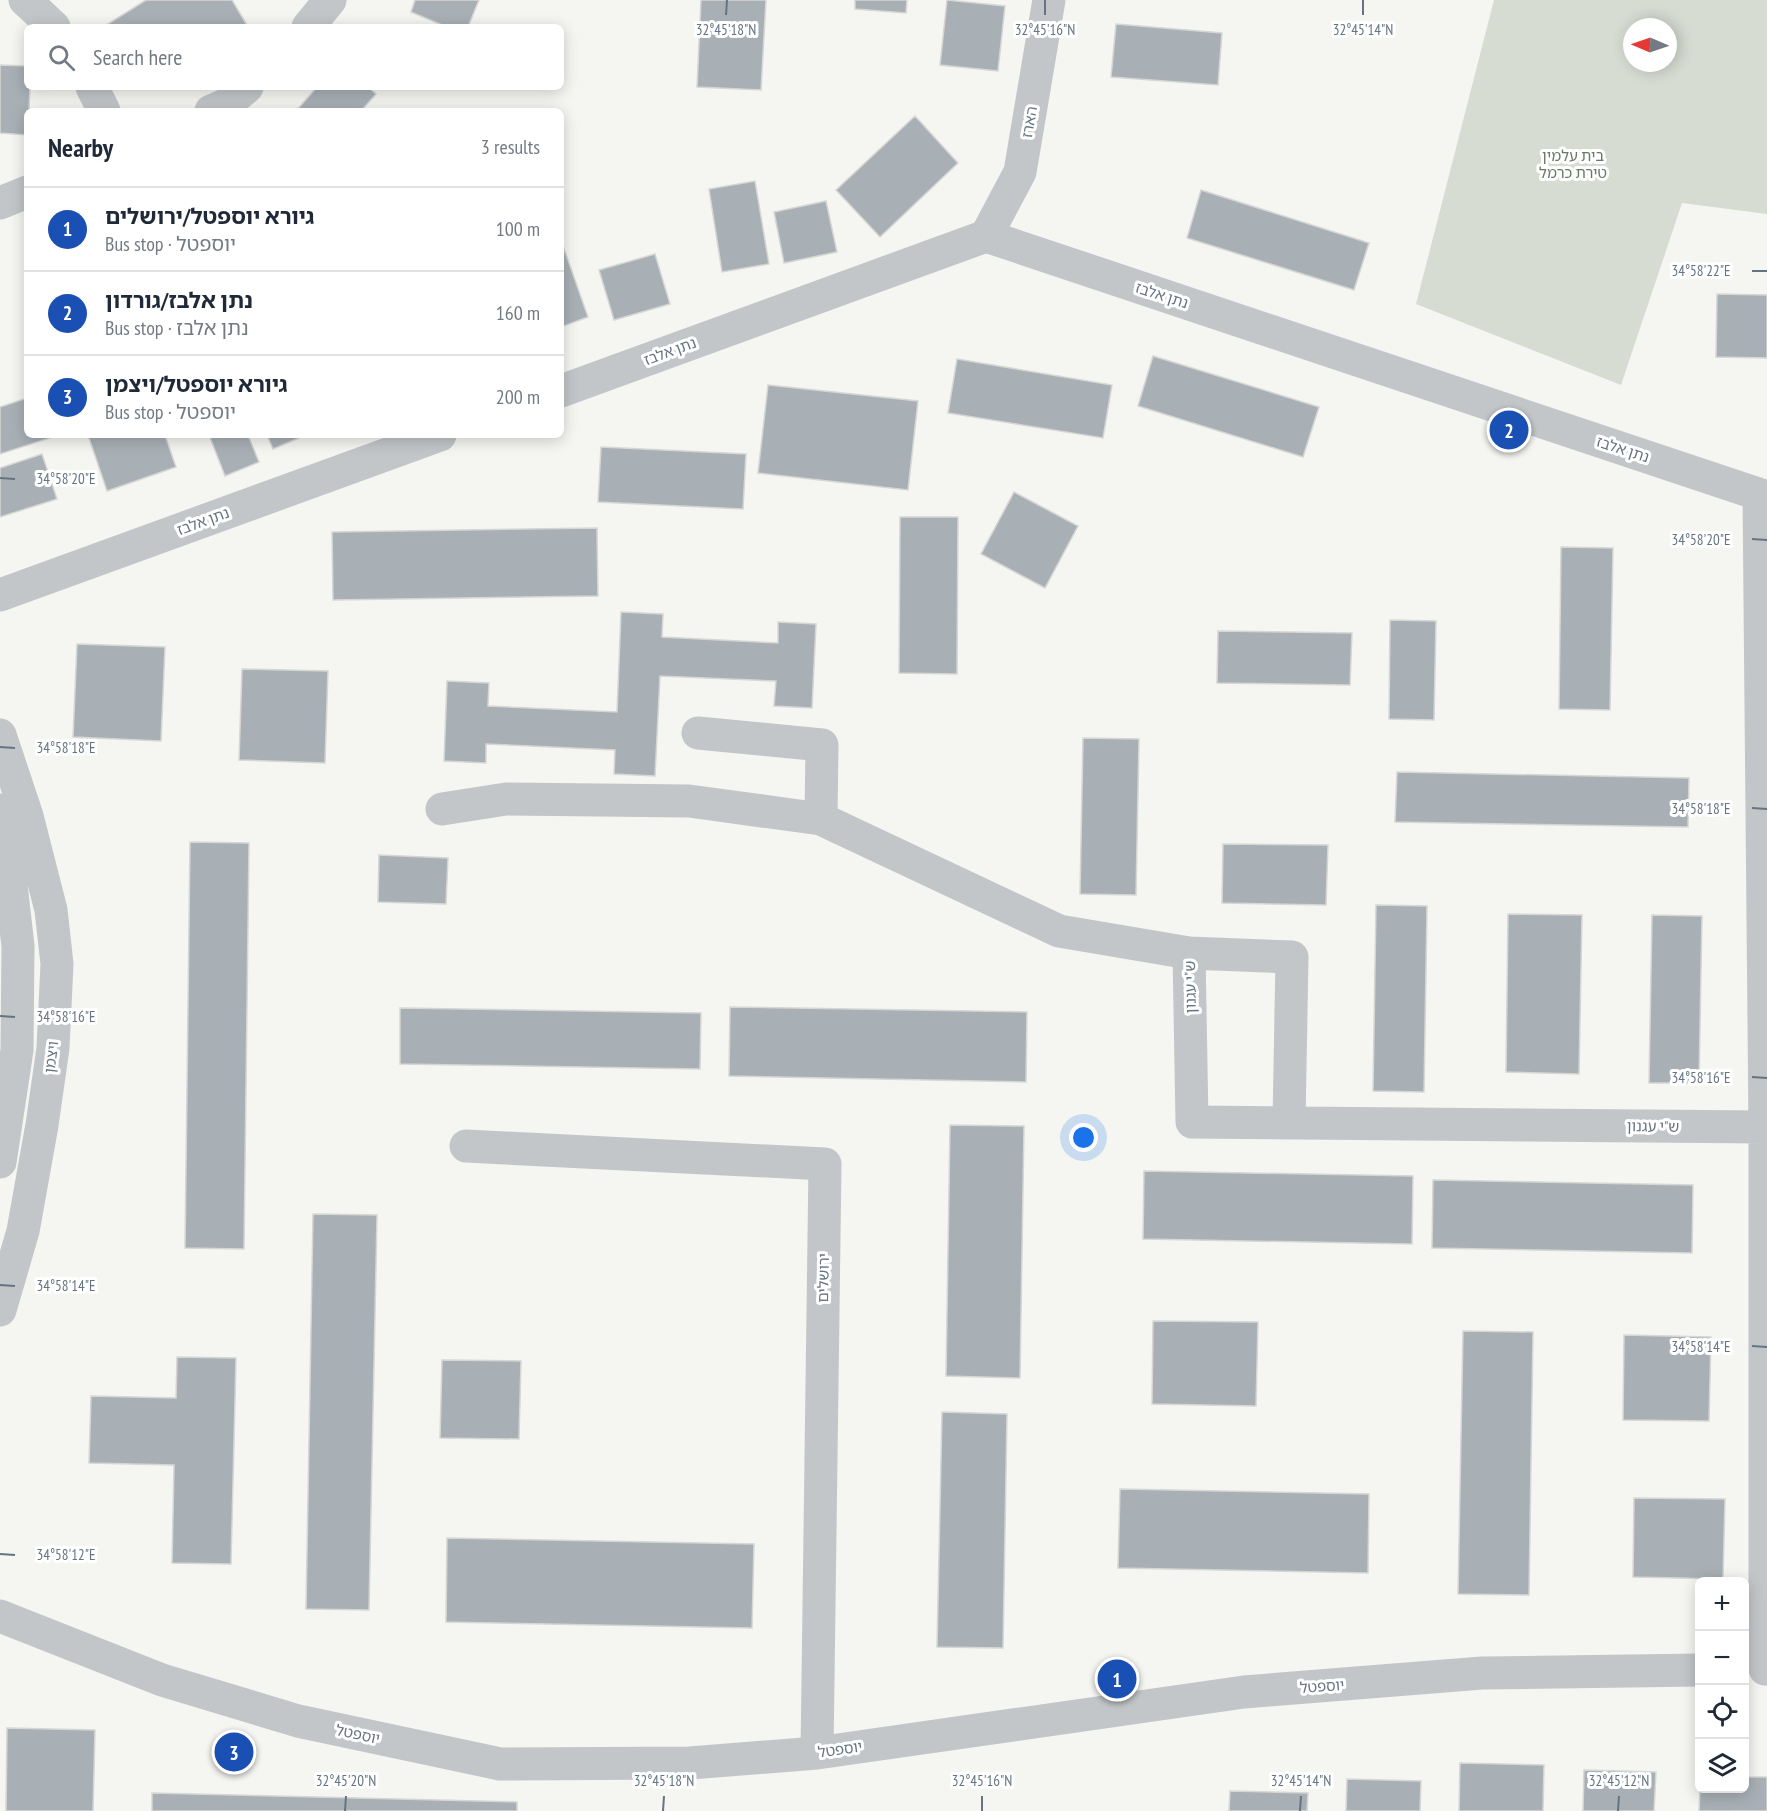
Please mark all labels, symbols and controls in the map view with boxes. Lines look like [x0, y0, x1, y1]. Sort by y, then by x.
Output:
north arrow [1623, 18, 1677, 72]
text: 32°45'18"N [696, 20, 756, 39]
text: 32°45'16"N [1015, 20, 1075, 39]
text: 32°45'14"N [1333, 20, 1393, 39]
search box [24, 24, 564, 90]
icon: search [45, 41, 78, 74]
text: Search here [93, 43, 182, 71]
street label: הארז [1017, 105, 1041, 139]
text: Nearby [48, 131, 113, 164]
text: 3 results [481, 134, 540, 160]
park label: בית עלמין טירת כרמל [1539, 146, 1607, 182]
text: גיורא יוספטל/ירושלים [105, 202, 314, 230]
text: 1 [63, 216, 72, 242]
text: 100 m [496, 216, 540, 242]
text: Bus stop · יוספטל [105, 231, 236, 257]
text: 34°58'22"E [1671, 261, 1731, 280]
street label: נתן אלבז [1133, 278, 1191, 312]
text: נתן אלבז/גורדון [105, 286, 253, 314]
text: 2 [63, 300, 72, 326]
text: 160 m [496, 300, 540, 326]
text: Bus stop · נתן אלבז [105, 315, 249, 341]
street label: נתן אלבז [641, 333, 699, 369]
text: גיורא יוספטל/ויצמן [105, 370, 288, 398]
text: 3 [63, 384, 72, 410]
text: 200 m [496, 384, 540, 410]
text: Bus stop · יוספטל [105, 399, 236, 425]
pin: 2 [1490, 408, 1528, 452]
street label: נתן אלבז [1594, 432, 1652, 466]
text: 34°58'20"E [36, 469, 96, 488]
street label: נתן אלבז [174, 503, 232, 539]
text: 34°58'20"E [1671, 530, 1731, 549]
text: 34°58'18"E [36, 738, 96, 757]
text: 34°58'18"E [1671, 799, 1731, 818]
street label: ש"י עגנון [1180, 961, 1200, 1013]
text: 34°58'16"E [36, 1007, 96, 1026]
street label: ויצמן [40, 1040, 62, 1074]
text: 34°58'16"E [1671, 1068, 1731, 1087]
street label: ש"י עגנון [1627, 1116, 1679, 1136]
your location [1069, 1123, 1098, 1152]
street label: ירושלים [813, 1253, 833, 1303]
text: 34°58'14"E [36, 1276, 96, 1295]
text: 34°58'14"E [1671, 1337, 1731, 1356]
text: 34°58'12"E [36, 1545, 96, 1564]
map controls [1695, 1577, 1749, 1793]
button: + [1695, 1577, 1749, 1631]
button: − [1695, 1631, 1749, 1685]
pin: 1 [1098, 1656, 1136, 1702]
street label: יוספטל [1299, 1675, 1345, 1697]
button: locate [1695, 1685, 1749, 1739]
street label: יוספטל [334, 1720, 382, 1748]
pin: 3 [214, 1730, 254, 1774]
street label: יוספטל [817, 1736, 863, 1762]
button: layers [1695, 1739, 1749, 1793]
text: 32°45'20"N [316, 1771, 376, 1790]
text: 32°45'18"N [634, 1771, 694, 1790]
text: 32°45'16"N [952, 1771, 1012, 1790]
text: 32°45'14"N [1271, 1771, 1331, 1790]
text: 32°45'12"N [1589, 1771, 1649, 1790]

